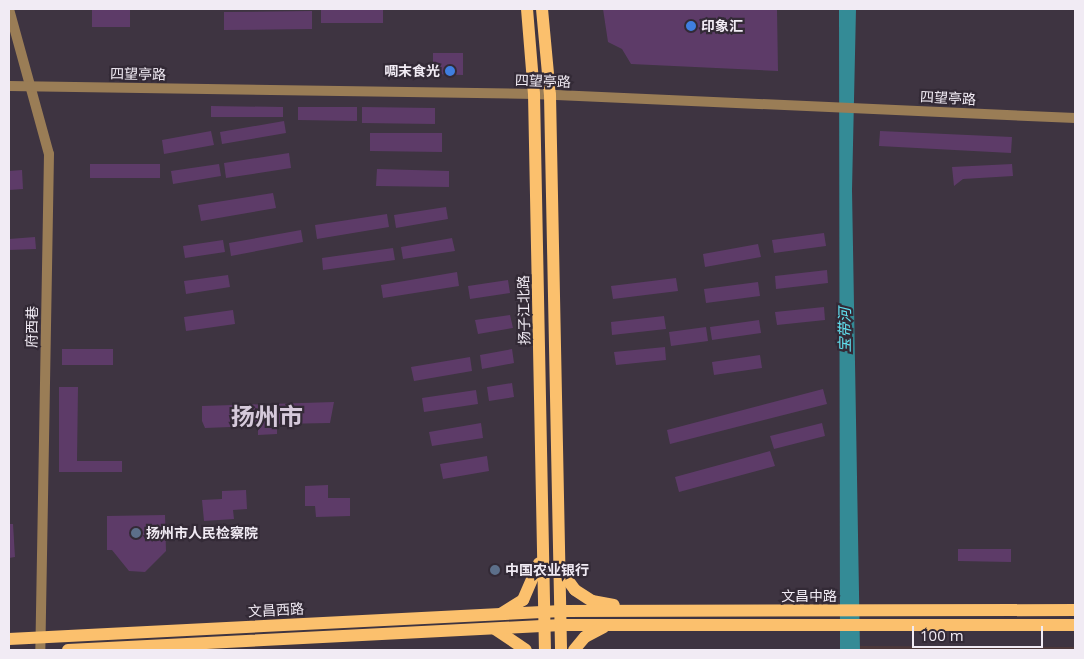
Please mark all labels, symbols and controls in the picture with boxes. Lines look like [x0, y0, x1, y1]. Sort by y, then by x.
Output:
place label: 印象汇 [701, 18, 743, 34]
marker: 印象汇 [685, 20, 697, 32]
place label: 啁末食光 [384, 63, 440, 79]
street label: 四望亭路 [110, 65, 166, 83]
marker: 啁末食光 [444, 65, 456, 77]
street label: 四望亭路 [515, 72, 571, 90]
street label: 四望亭路 [920, 88, 976, 108]
street label: 扬子江北路 [515, 275, 533, 345]
street label: 府西巷 [23, 306, 41, 348]
water label: 宝带河 [836, 308, 854, 352]
district label: 扬州市 [231, 402, 303, 430]
place label: 扬州市人民检察院 [146, 525, 258, 541]
marker: 扬州市人民检察院 [130, 527, 142, 539]
place label: 中国农业银行 [505, 562, 589, 578]
marker: 中国农业银行 [489, 564, 501, 576]
street label: 文昌中路 [781, 588, 837, 604]
street label: 文昌西路 [248, 600, 304, 620]
scale bar [914, 616, 1045, 648]
text: 100 m [920, 625, 964, 645]

